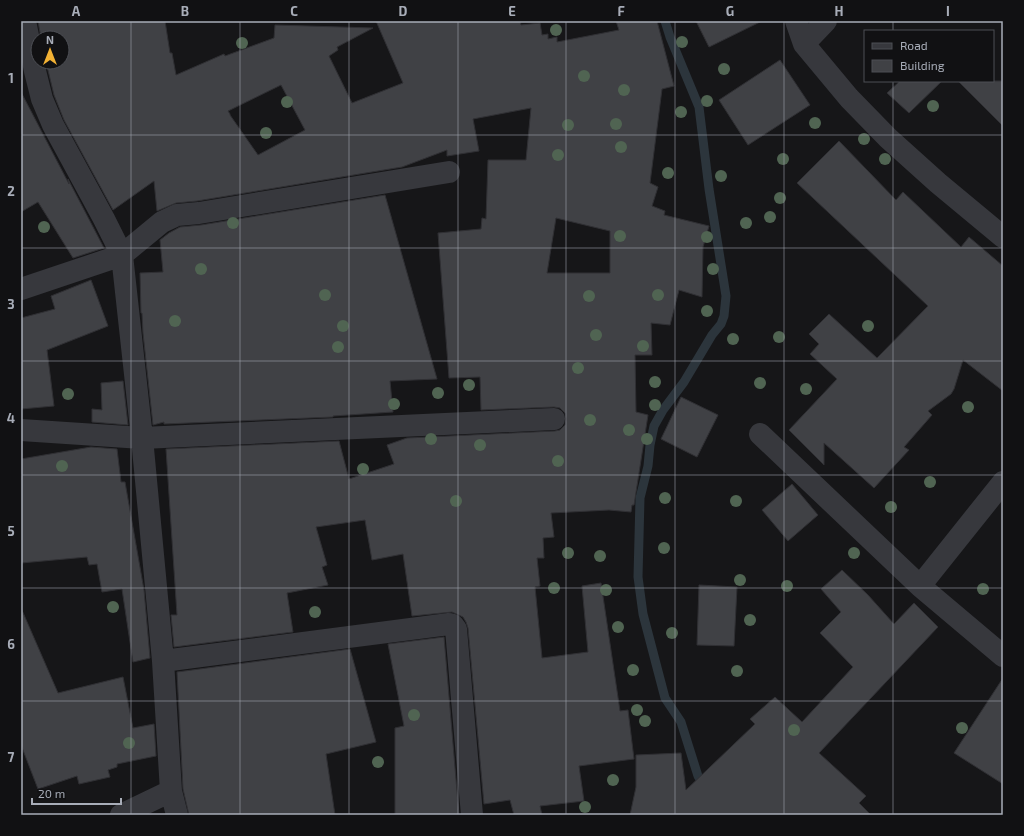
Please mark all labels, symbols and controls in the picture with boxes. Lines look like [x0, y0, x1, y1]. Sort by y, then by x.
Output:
text: A [72, 3, 81, 19]
text: B [181, 3, 189, 19]
text: C [290, 3, 298, 19]
text: D [399, 3, 408, 19]
text: E [508, 3, 516, 19]
text: F [617, 3, 625, 19]
text: G [726, 3, 734, 19]
text: H [835, 3, 844, 19]
text: I [946, 3, 950, 19]
north arrow [30, 30, 70, 70]
legend [864, 30, 994, 82]
text: N [46, 33, 54, 46]
text: Road [900, 38, 928, 52]
text: Building [900, 58, 945, 72]
text: 1 [8, 70, 14, 86]
text: 2 [7, 183, 15, 199]
text: 3 [7, 296, 15, 312]
text: 4 [7, 410, 15, 426]
text: 5 [7, 523, 15, 539]
text: 6 [7, 636, 15, 652]
text: 7 [8, 749, 15, 765]
scale bar [32, 780, 121, 806]
text: 20 m [38, 786, 65, 800]

